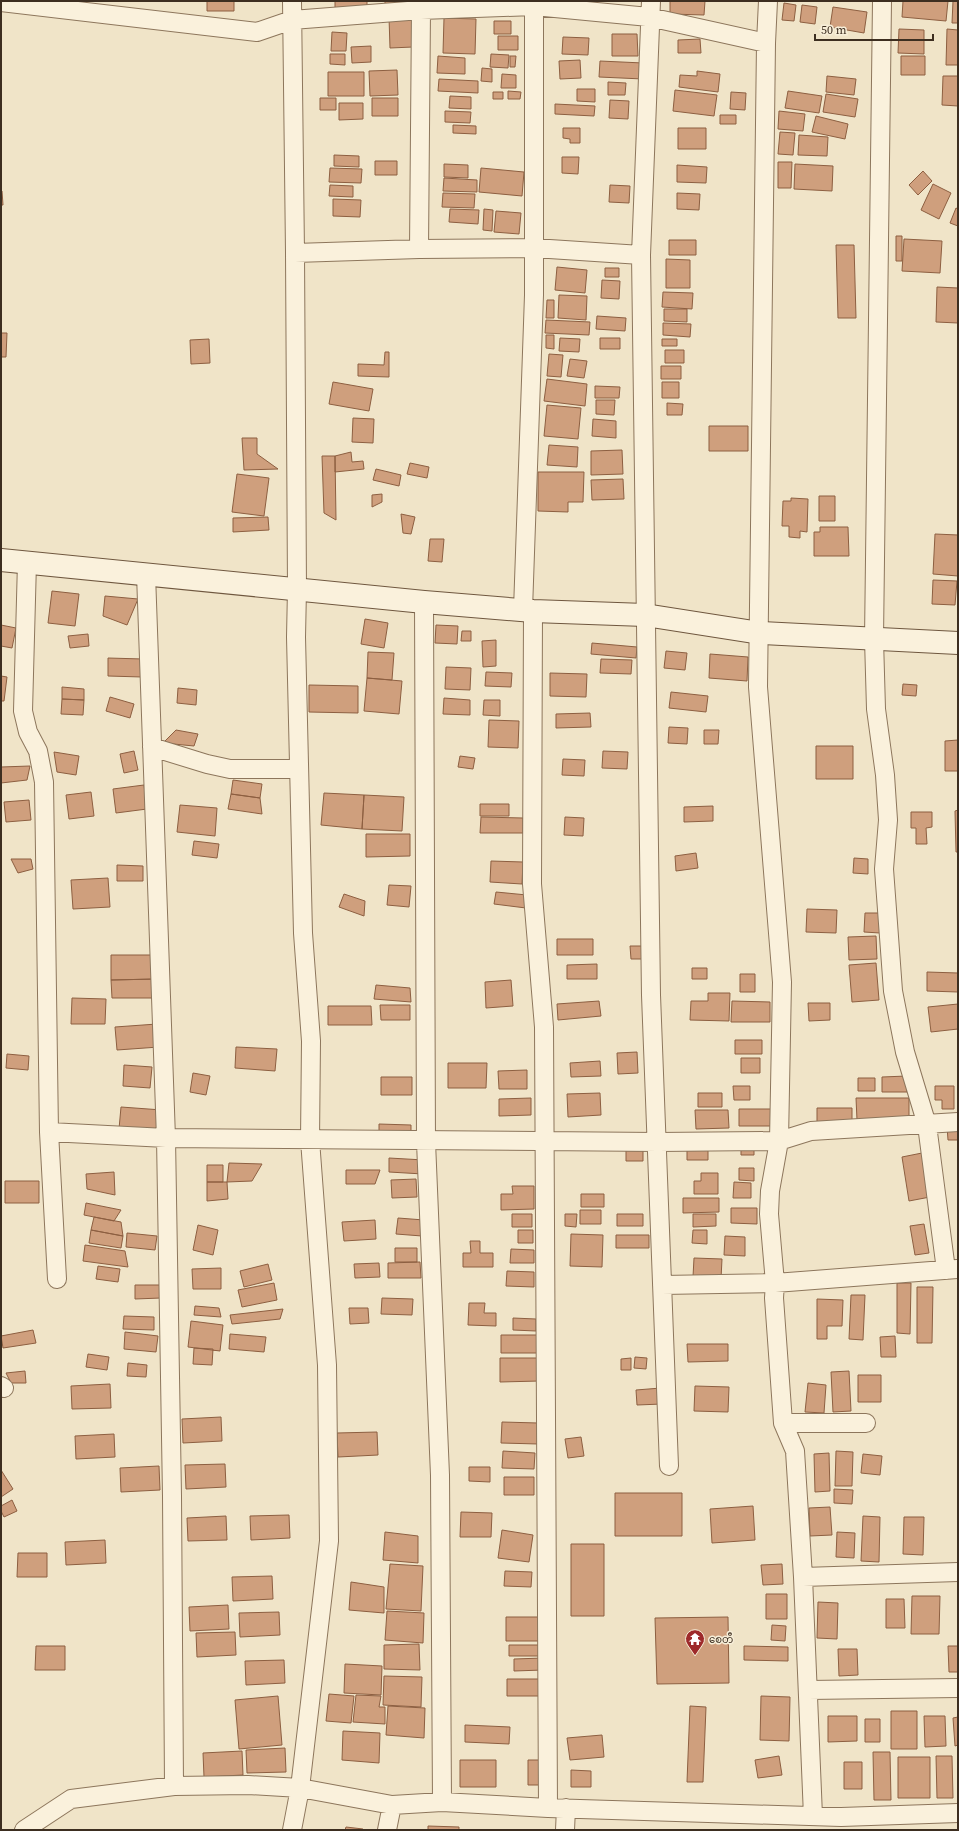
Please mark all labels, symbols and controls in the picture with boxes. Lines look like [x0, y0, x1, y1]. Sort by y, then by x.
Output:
scale bar [815, 16, 933, 42]
text: 50 m [821, 22, 847, 38]
temple icon: စေတီ [684, 1628, 706, 1656]
place label: စေတီ [709, 1632, 733, 1646]

